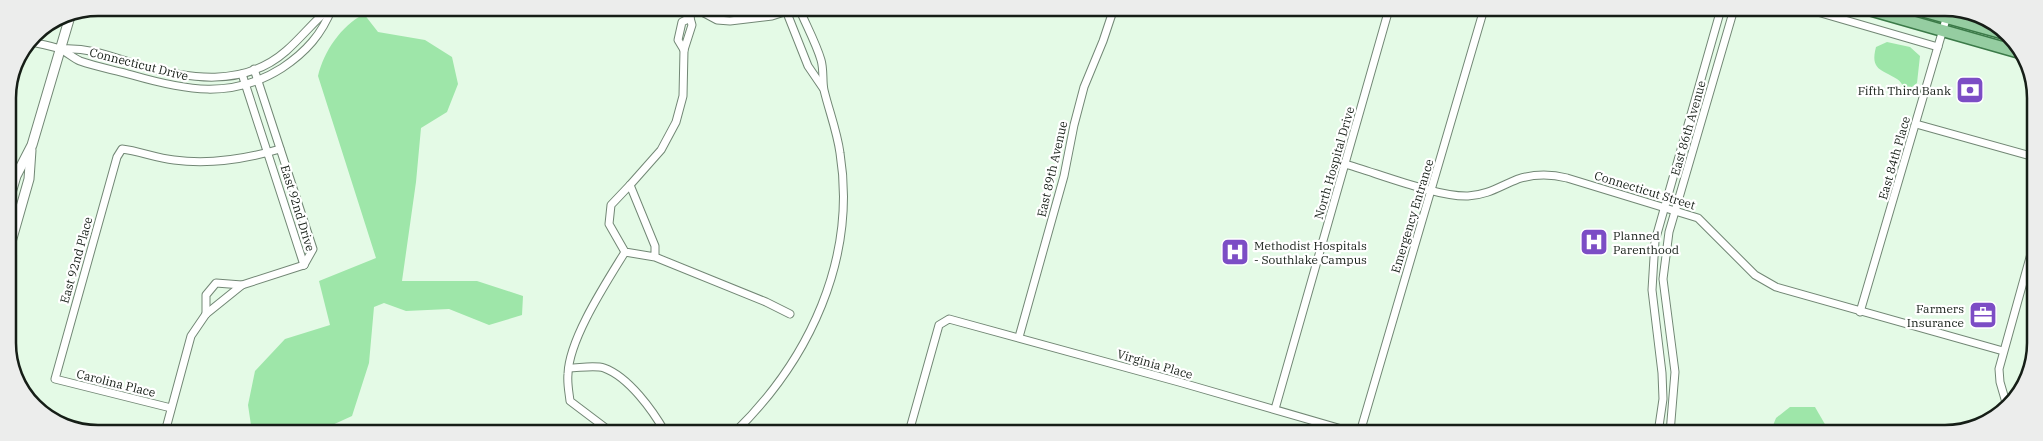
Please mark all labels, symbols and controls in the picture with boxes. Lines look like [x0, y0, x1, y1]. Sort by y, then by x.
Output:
street label: Connecticut Drive [88, 44, 190, 84]
bank icon: Fifth Third Bank [1955, 75, 1985, 105]
street label: East 86th Avenue [1667, 79, 1709, 177]
place label: Fifth Third Bank [1858, 83, 1951, 98]
street label: North Hospital Drive [1311, 105, 1357, 221]
street label: East 84th Place [1875, 115, 1913, 201]
street label: East 89th Avenue [1034, 120, 1070, 218]
street label: Emergency Entrance [1388, 157, 1436, 275]
street label: East 92nd Drive [278, 163, 318, 253]
street label: Connecticut Street [1593, 168, 1697, 212]
street label: East 92nd Place [56, 215, 96, 305]
hospital icon: Planned Parenthood [1579, 227, 1609, 257]
place label: Planned Parenthood [1613, 228, 1679, 257]
hospital icon: Methodist Hospitals - Southlake Campus [1220, 237, 1250, 267]
place label: Methodist Hospitals - Southlake Campus [1254, 238, 1367, 267]
office icon: Farmers Insurance [1968, 300, 1998, 330]
place label: Farmers Insurance [1907, 301, 1964, 330]
street label: Virginia Place [1115, 346, 1195, 382]
street label: Carolina Place [75, 366, 157, 400]

